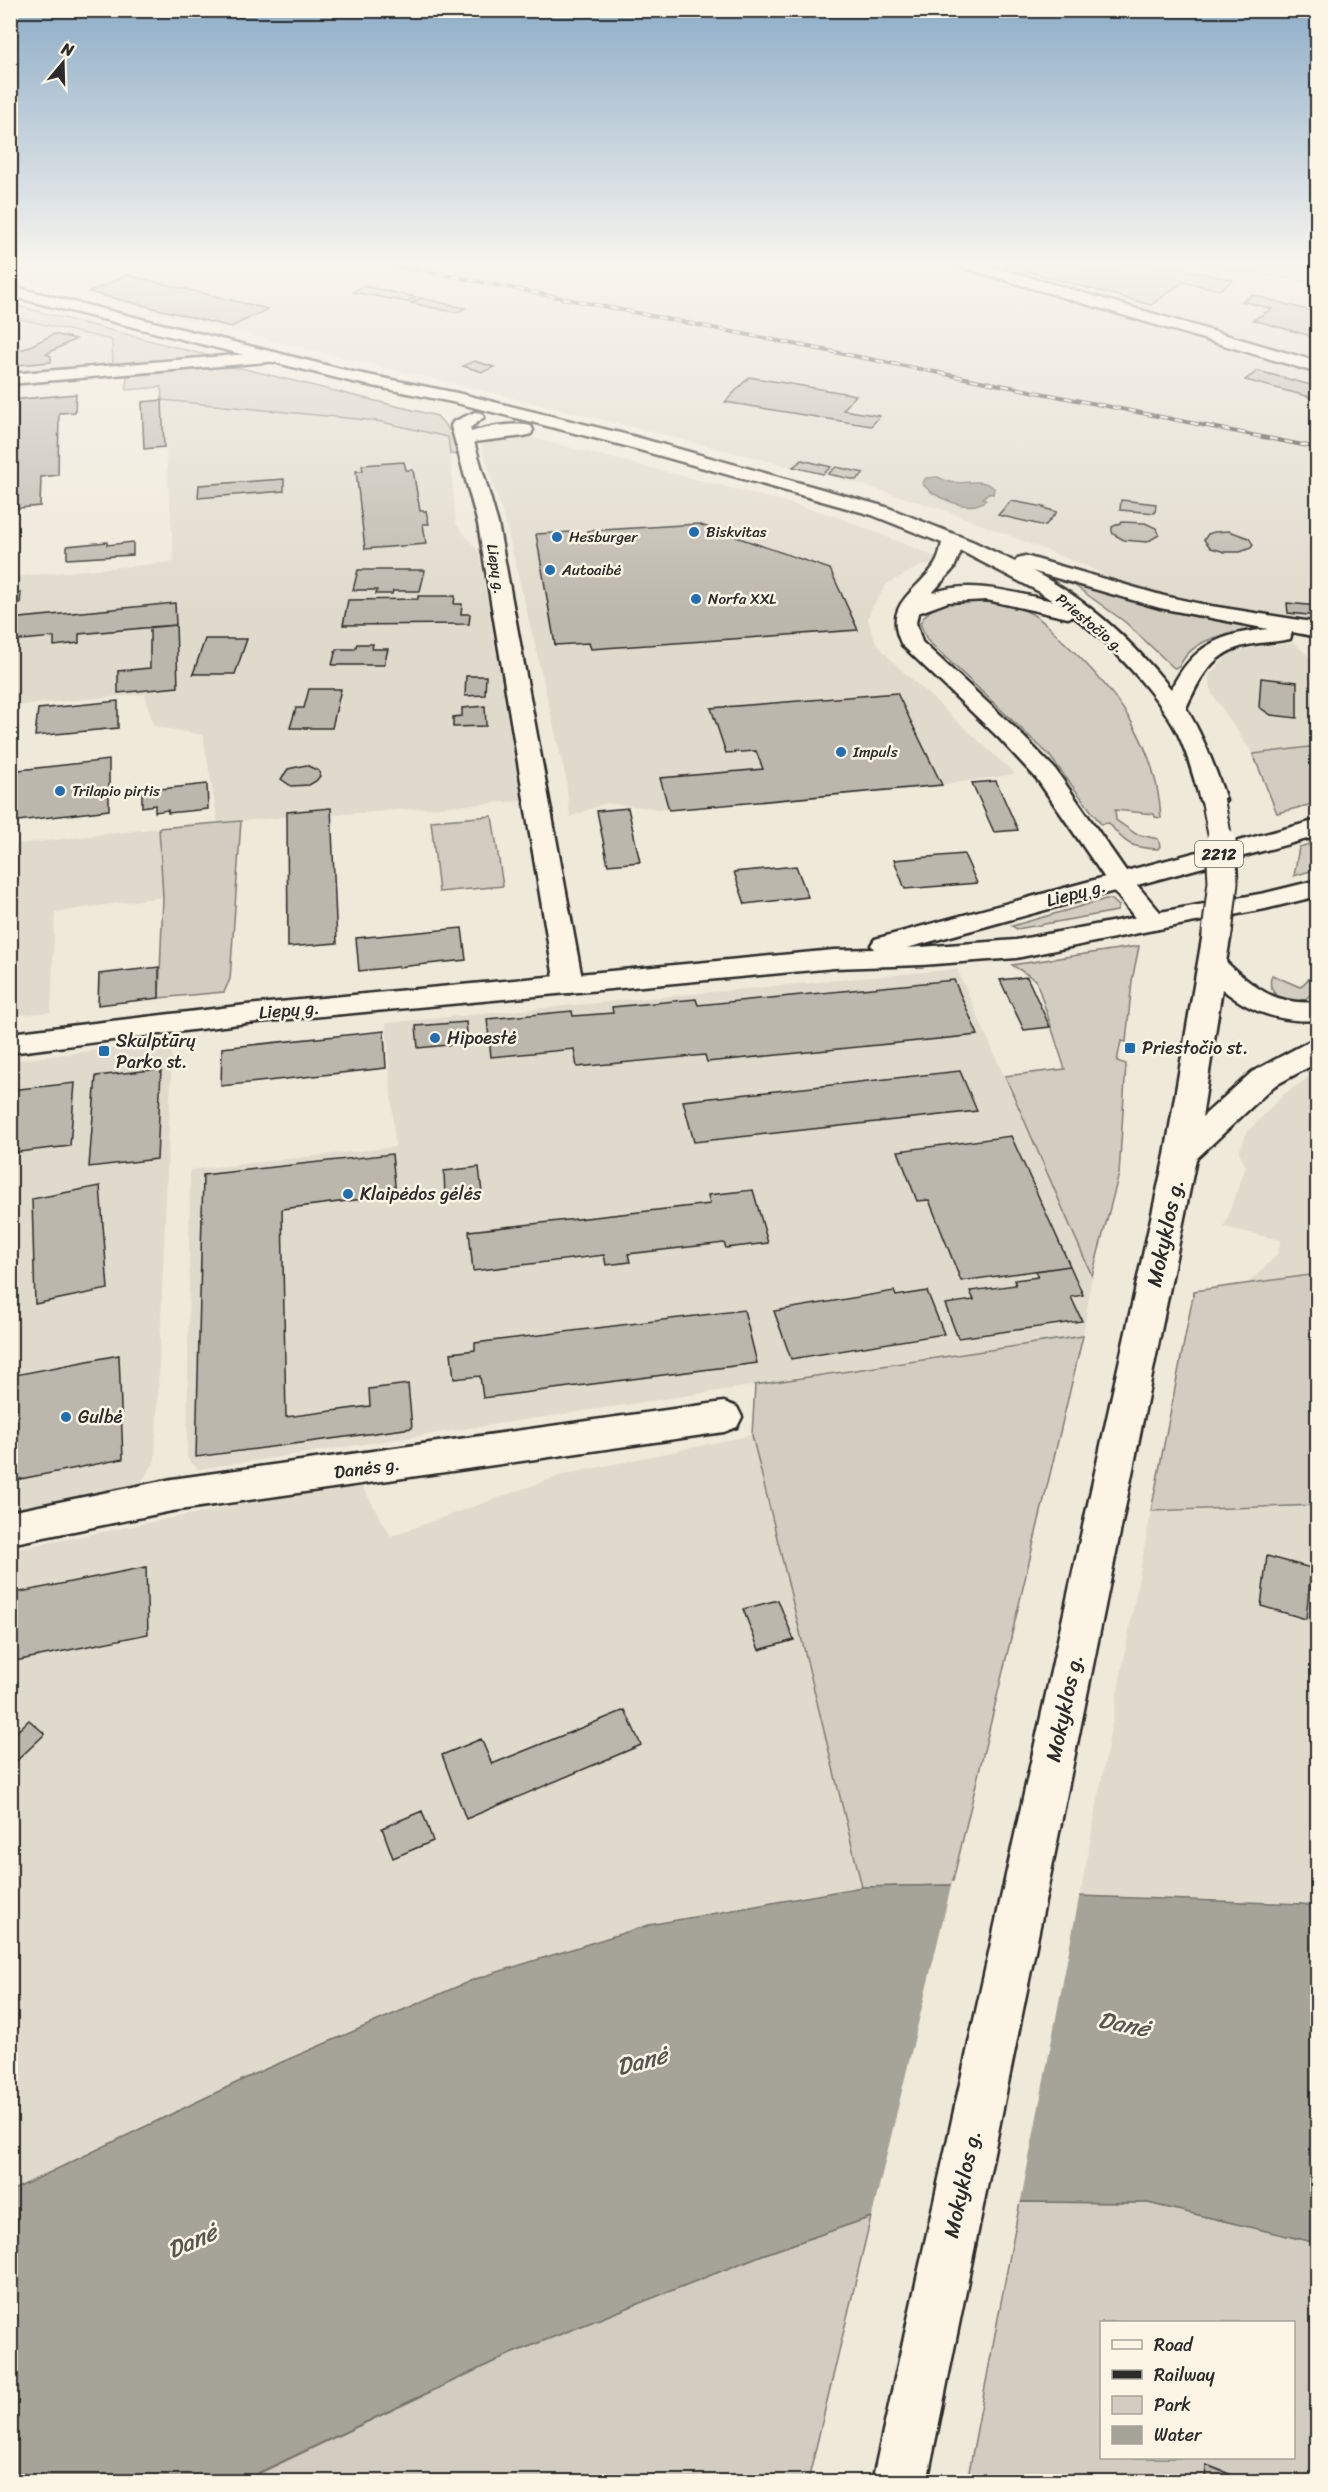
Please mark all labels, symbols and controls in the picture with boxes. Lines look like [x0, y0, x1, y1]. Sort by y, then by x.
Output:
north arrow [33, 33, 93, 93]
text: N [57, 33, 79, 65]
place label: Biskvitas [706, 519, 767, 545]
place label: Hesburger [569, 524, 638, 550]
marker: Biskvitas [687, 525, 701, 539]
marker: Hesburger [550, 530, 564, 544]
street label: Liepų g. [479, 542, 513, 596]
place label: Autoaibė [561, 557, 622, 583]
marker: Autoaibė [543, 563, 557, 577]
place label: Norfa XXL [708, 586, 776, 612]
street label: Priestočio g. [1050, 586, 1130, 660]
marker: Norfa XXL [689, 592, 703, 606]
place label: Impuls [852, 739, 898, 765]
marker: Impuls [834, 745, 848, 759]
place label: Trilapio pirtis [72, 778, 160, 804]
marker: Trilapio pirtis [53, 784, 67, 798]
road number: 2212 [1195, 841, 1243, 867]
street label: Liepų g. [1042, 870, 1110, 916]
street label: Liepų g. [257, 991, 321, 1029]
place label: Hipoestė [447, 1022, 517, 1054]
place label: Skulptūrų Parko st. [116, 1025, 196, 1078]
marker: Hipoestė [428, 1031, 442, 1045]
place label: Priestočio st. [1142, 1032, 1248, 1064]
marker: Priestočio st. [1123, 1041, 1137, 1055]
marker: Skulptūrų Parko st. [97, 1044, 111, 1058]
street label: Mokyklos g. [1135, 1175, 1195, 1291]
place label: Klaipėdos gėlės [360, 1178, 482, 1210]
marker: Klaipėdos gėlės [341, 1187, 355, 1201]
place label: Gulbė [78, 1401, 123, 1433]
marker: Gulbė [59, 1410, 73, 1424]
street label: Danės g. [332, 1448, 402, 1488]
street label: Mokyklos g. [1034, 1650, 1094, 1766]
water label: Danė [1095, 1998, 1156, 2050]
water label: Danė [612, 2033, 675, 2088]
street label: Mokyklos g. [932, 2126, 992, 2242]
water label: Danė [160, 2210, 227, 2271]
legend [1100, 2321, 1295, 2459]
text: Road [1154, 2329, 1194, 2361]
text: Railway [1154, 2359, 1216, 2391]
text: Park [1154, 2389, 1191, 2421]
text: Water [1154, 2419, 1203, 2451]

